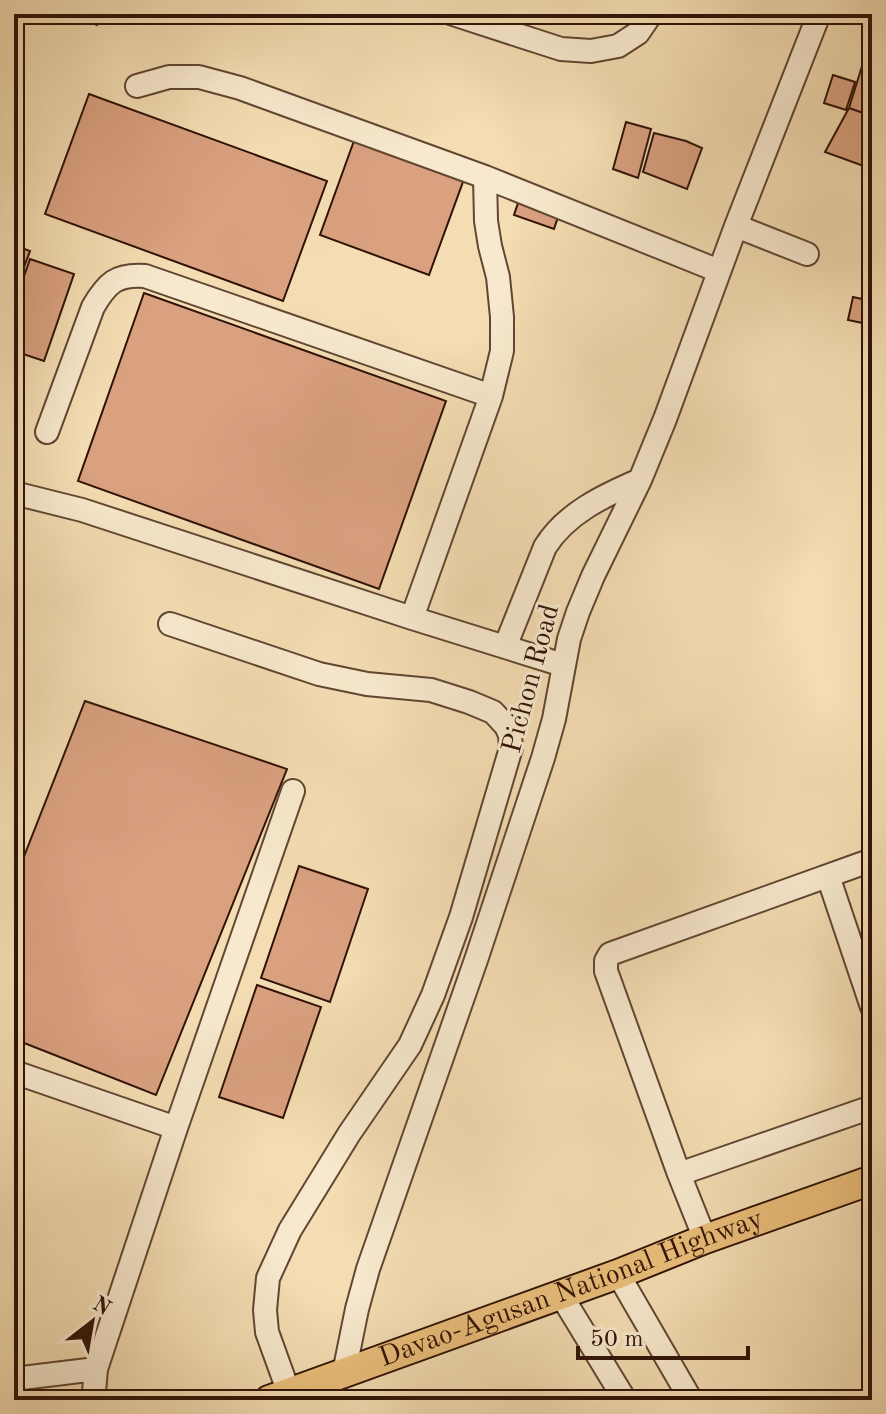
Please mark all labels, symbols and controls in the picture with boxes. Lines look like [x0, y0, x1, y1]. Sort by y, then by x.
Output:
street label: Pichon Road [499, 601, 565, 757]
street label: Davao-Agusan National Highway [376, 1205, 767, 1373]
north arrow [52, 1282, 132, 1362]
text: N [88, 1293, 114, 1320]
scale bar [578, 1310, 748, 1360]
text: 50 m [590, 1328, 644, 1352]

